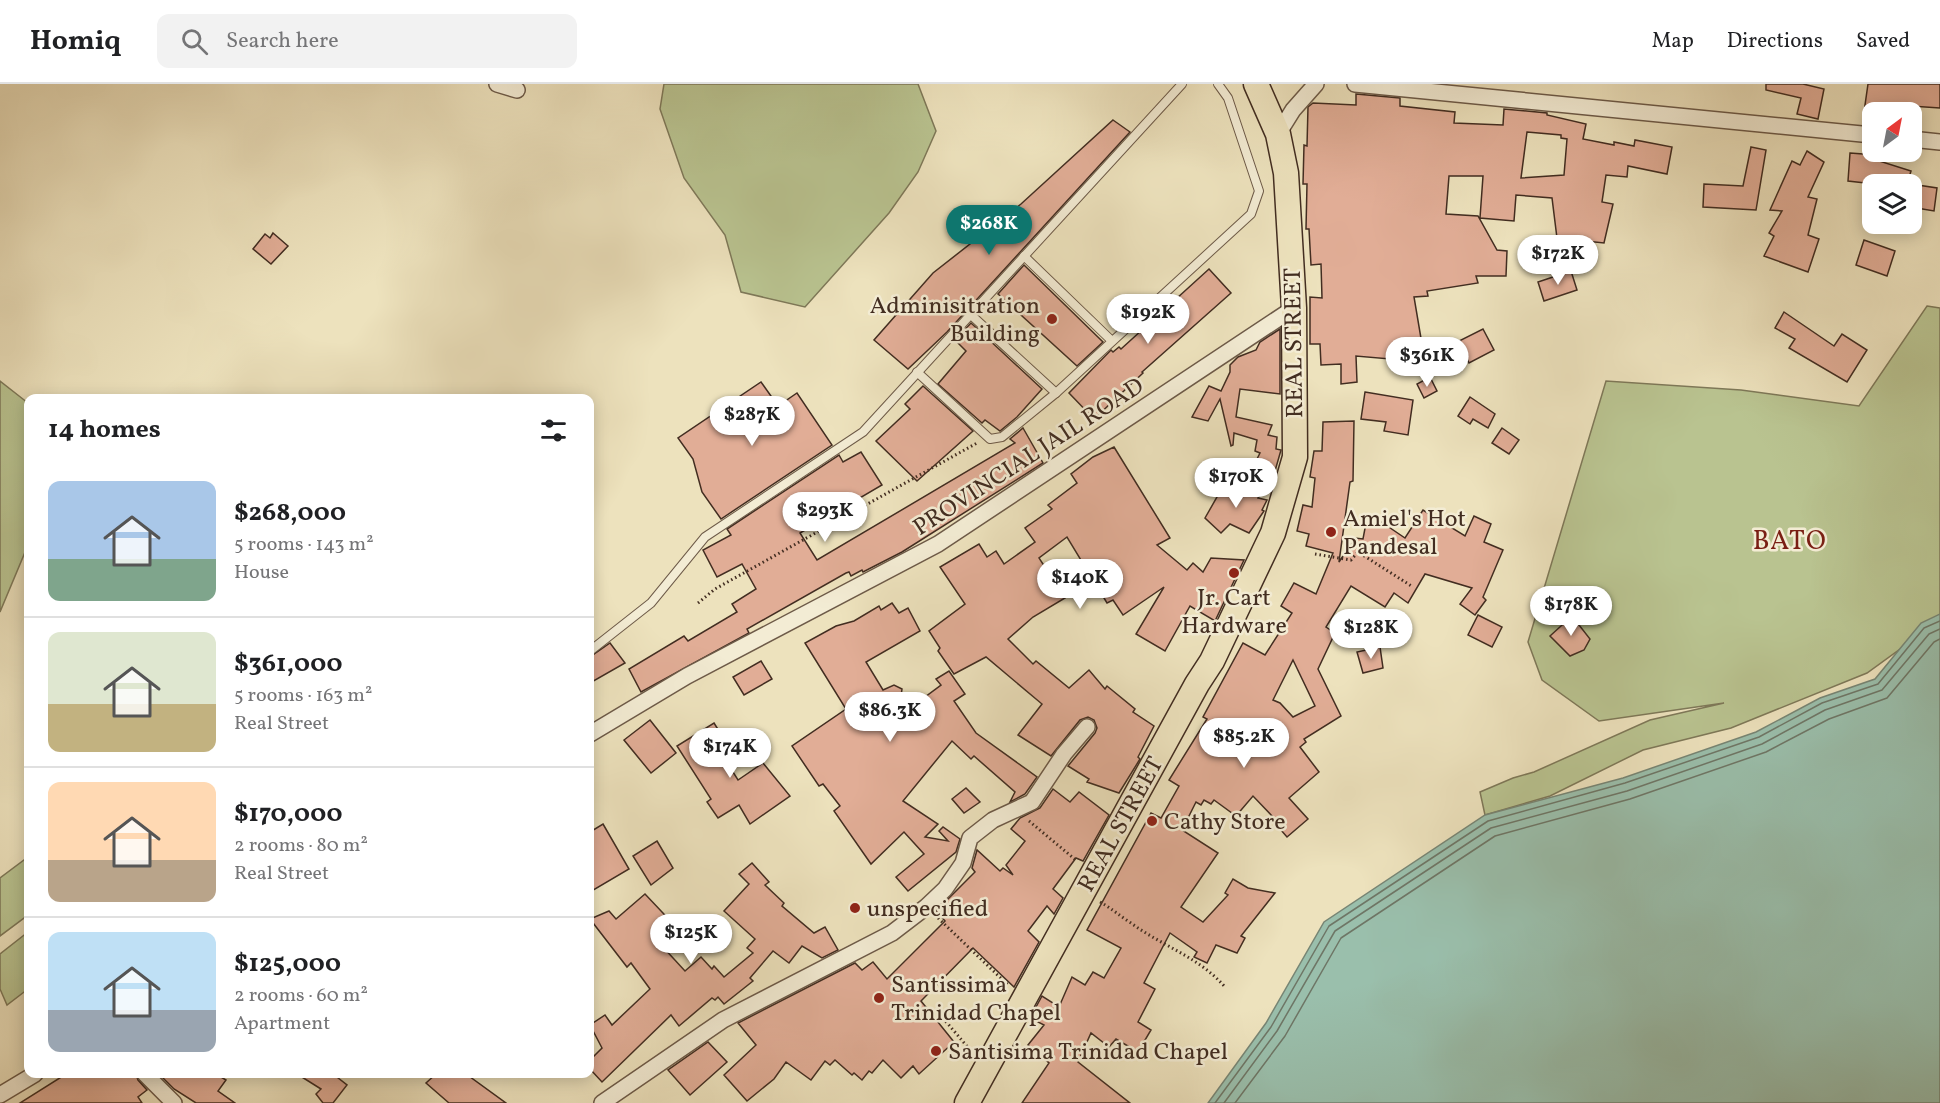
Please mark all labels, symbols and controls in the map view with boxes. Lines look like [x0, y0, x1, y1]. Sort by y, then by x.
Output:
search box [157, 14, 577, 68]
text: Homiq [30, 22, 121, 61]
icon: search [178, 25, 211, 58]
text: Search here [226, 26, 339, 57]
text: Map [1652, 27, 1694, 56]
text: Directions [1727, 27, 1823, 56]
text: Saved [1856, 27, 1910, 56]
north arrow [1862, 102, 1922, 162]
map controls [1862, 102, 1922, 234]
button: layers [1862, 174, 1922, 234]
pin: $268K [947, 205, 1031, 256]
text: $268K [960, 210, 1018, 238]
pin: $172K [1516, 235, 1600, 286]
text: $172K [1531, 240, 1585, 268]
street label: REAL STREET [1277, 268, 1313, 418]
place label: Adminisitration Building [870, 290, 1040, 352]
pin: $192K [1106, 294, 1190, 345]
text: $192K [1120, 299, 1176, 327]
marker: Adminisitration Building [1045, 312, 1059, 326]
pin: $361K [1385, 337, 1469, 388]
text: $361K [1400, 342, 1454, 370]
street label: PROVINCIAL JAIL ROAD [907, 370, 1151, 545]
pin: $287K [710, 396, 794, 447]
text: $287K [724, 401, 780, 429]
text: 14 homes [48, 412, 161, 448]
icon: filters [537, 414, 570, 447]
pin: $170K [1194, 458, 1278, 509]
text: $170K [1209, 463, 1263, 491]
pin: $293K [783, 492, 867, 543]
text: $268,000 [234, 495, 346, 531]
text: $293K [797, 497, 854, 525]
place label: Amiel's Hot Pandesal [1343, 503, 1466, 565]
icon: home [96, 505, 168, 577]
district label: BATO [1753, 523, 1827, 561]
marker: Amiel's Hot Pandesal [1324, 525, 1338, 539]
text: 5 rooms · 143 m² [234, 531, 374, 559]
text: House [234, 559, 289, 587]
pin: $140K [1038, 559, 1122, 610]
text: $140K [1051, 564, 1109, 592]
marker: Jr. Cart Hardware [1227, 566, 1241, 580]
place label: Jr. Cart Hardware [1181, 582, 1287, 644]
pin: $178K [1529, 586, 1613, 637]
text: $178K [1544, 591, 1598, 619]
pin: $128K [1329, 609, 1413, 660]
text: $128K [1344, 614, 1398, 642]
text: $361,000 [234, 646, 343, 682]
icon: home [96, 656, 168, 728]
text: 5 rooms · 163 m² [234, 682, 372, 710]
pin: $86.3K [841, 692, 939, 743]
text: $86.3K [858, 697, 922, 725]
text: Real Street [234, 710, 329, 738]
pin: $85.2K [1195, 718, 1293, 769]
text: $85.2K [1213, 723, 1275, 751]
pin: $174K [688, 728, 772, 779]
text: $174K [703, 733, 757, 761]
street label: REAL STREET [1070, 751, 1173, 899]
text: $170,000 [234, 796, 343, 832]
icon: home [96, 806, 168, 878]
place label: Cathy Store [1164, 806, 1286, 840]
marker: Cathy Store [1145, 814, 1159, 828]
text: 2 rooms · 80 m² [234, 832, 368, 860]
text: Real Street [234, 860, 329, 888]
place label: unspecified [867, 893, 988, 927]
marker: unspecified [848, 901, 862, 915]
pin: $125K [649, 914, 733, 965]
text: $125K [664, 919, 718, 947]
text: $125,000 [234, 946, 341, 982]
icon: home [96, 956, 168, 1028]
place label: Santissima Trinidad Chapel [891, 969, 1061, 1031]
text: 2 rooms · 60 m² [234, 982, 368, 1010]
marker: Santissima Trinidad Chapel [872, 991, 886, 1005]
text: Apartment [234, 1010, 330, 1038]
place label: Santisima Trinidad Chapel [948, 1036, 1228, 1070]
marker: Santisima Trinidad Chapel [929, 1044, 943, 1058]

